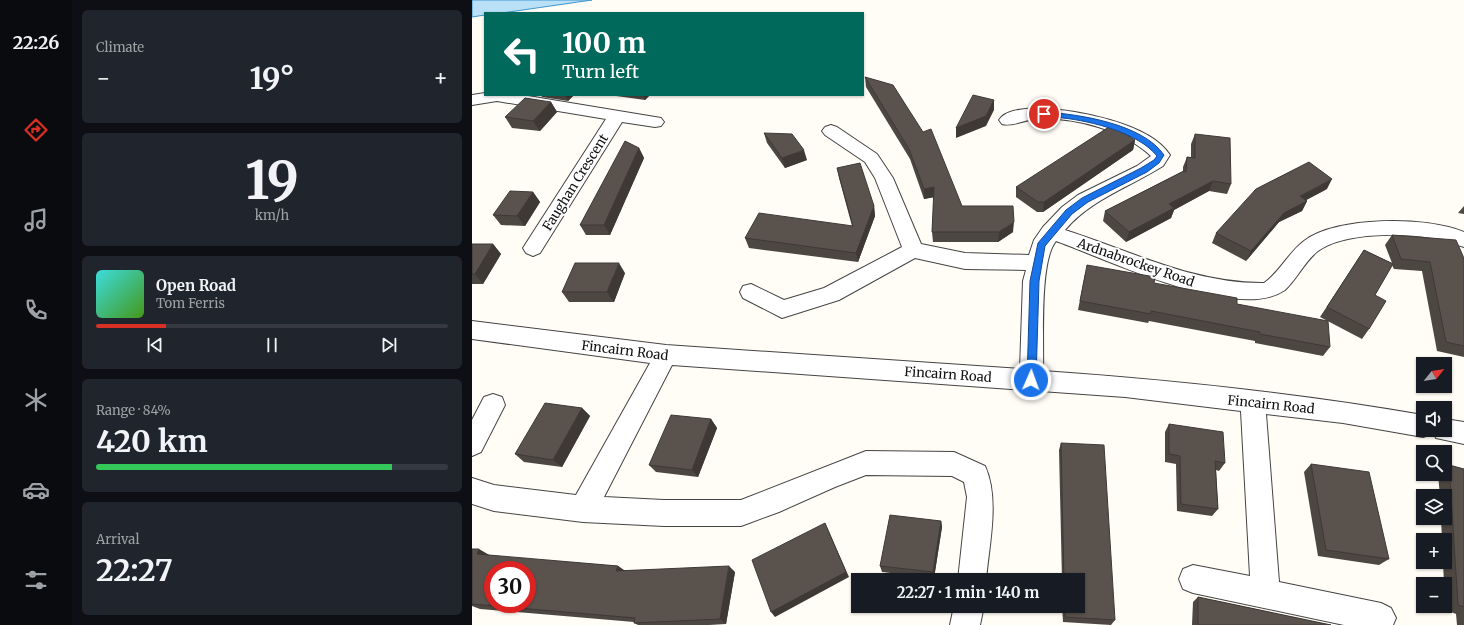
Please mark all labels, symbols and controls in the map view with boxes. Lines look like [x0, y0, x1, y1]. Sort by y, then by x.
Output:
text: 100 m [562, 25, 646, 61]
icon: left [496, 28, 548, 80]
text: 22:26 [13, 31, 59, 54]
text: Climate [96, 39, 144, 56]
text: 19° [250, 59, 295, 97]
text: Turn left [562, 60, 639, 83]
text: − [96, 64, 111, 92]
text: + [433, 64, 448, 92]
pin [1027, 97, 1061, 131]
icon: arrive [1033, 103, 1055, 125]
icon: directions [22, 116, 50, 144]
street label: Faughan Crescent [539, 131, 612, 234]
text: 19 [245, 148, 299, 213]
icon: music [22, 206, 50, 234]
text: km/h [255, 207, 289, 224]
street label: Ardnabrockey Road [1074, 234, 1197, 291]
text: Open Road [156, 276, 236, 295]
text: Tom Ferris [156, 295, 225, 312]
icon: phone [22, 296, 50, 324]
icon: previous [144, 334, 166, 356]
icon: pause [261, 334, 283, 356]
icon: next [378, 334, 400, 356]
street label: Fincairn Road [580, 337, 670, 364]
north arrow [1416, 357, 1452, 393]
map controls [1416, 357, 1452, 613]
position arrow [1010, 359, 1052, 401]
street label: Fincairn Road [904, 363, 992, 386]
icon: climate [22, 386, 50, 414]
street label: Fincairn Road [1227, 391, 1315, 418]
button: sound [1416, 401, 1452, 437]
text: Range · 84% [96, 402, 171, 419]
text: 420 km [96, 422, 208, 460]
button: search [1416, 445, 1452, 481]
icon: car [22, 476, 50, 504]
button: layers [1416, 489, 1452, 525]
text: Arrival [96, 531, 139, 548]
button: + [1416, 533, 1452, 569]
text: 22:27 [96, 551, 173, 589]
speed limit sign: 30 [484, 561, 536, 613]
icon: filters [22, 566, 50, 594]
button: − [1416, 577, 1452, 613]
text: 22:27 · 1 min · 140 m [897, 583, 1039, 602]

